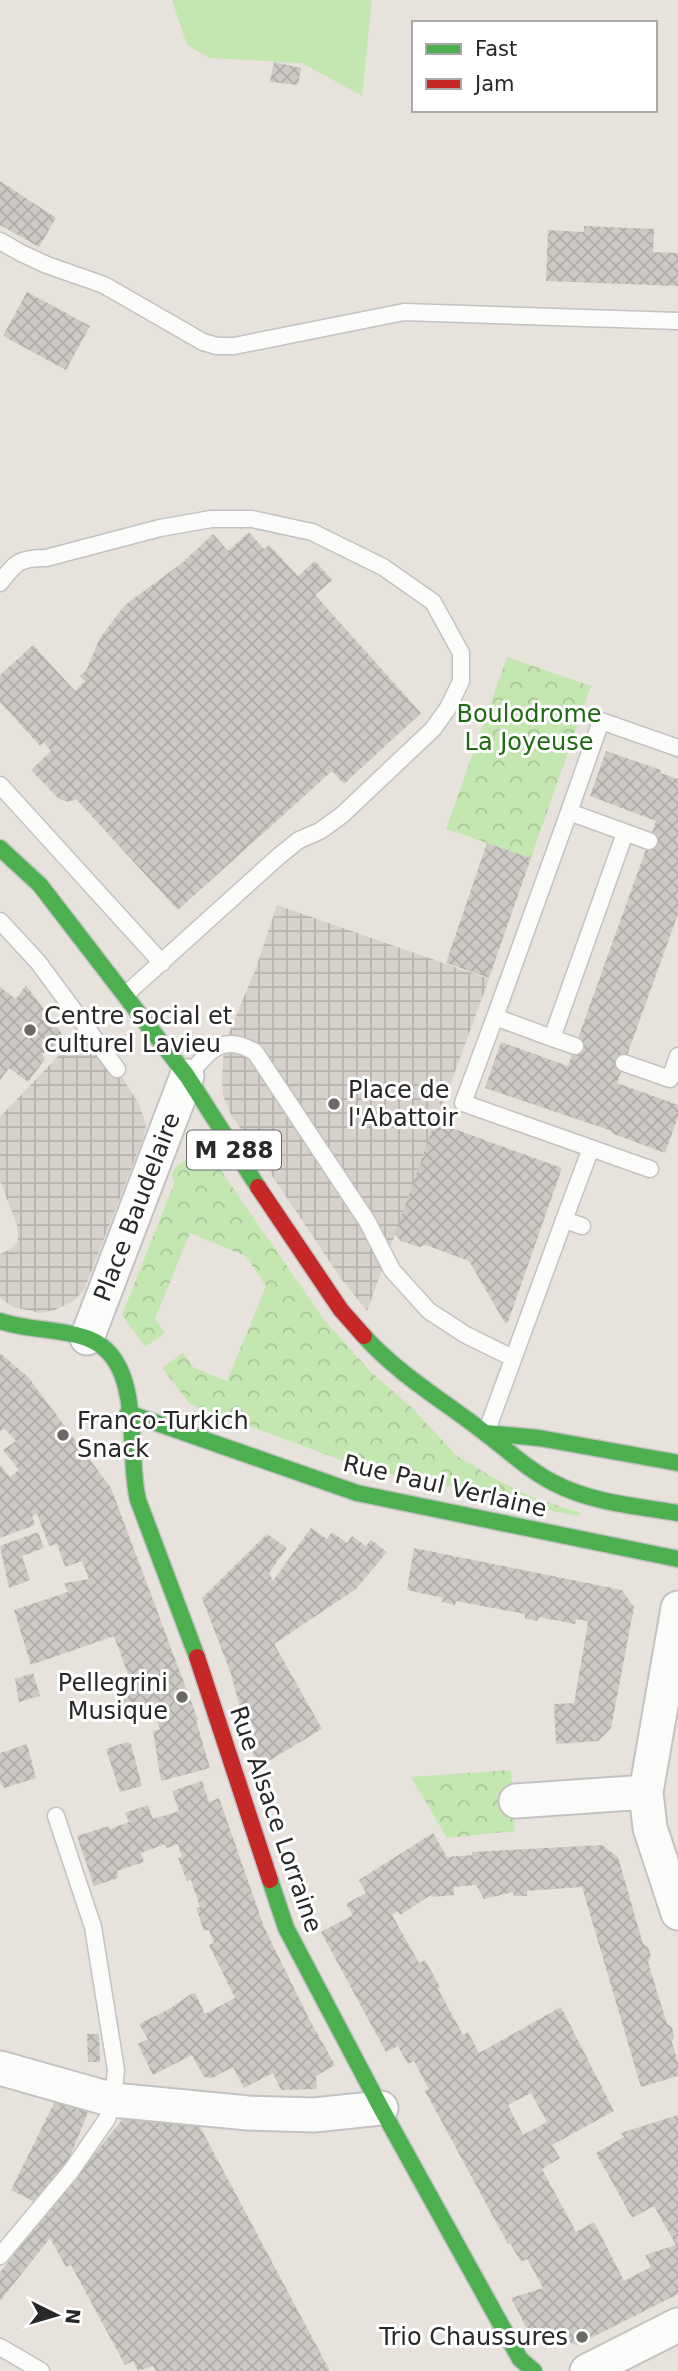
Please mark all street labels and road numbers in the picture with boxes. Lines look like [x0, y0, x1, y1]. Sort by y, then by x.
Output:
street label: Place Baudelaire [88, 1109, 186, 1305]
road number: M 288 [187, 1130, 281, 1170]
street label: Rue Paul Verlaine [341, 1449, 549, 1523]
street label: Rue Alsace Lorraine [224, 1702, 328, 1936]

